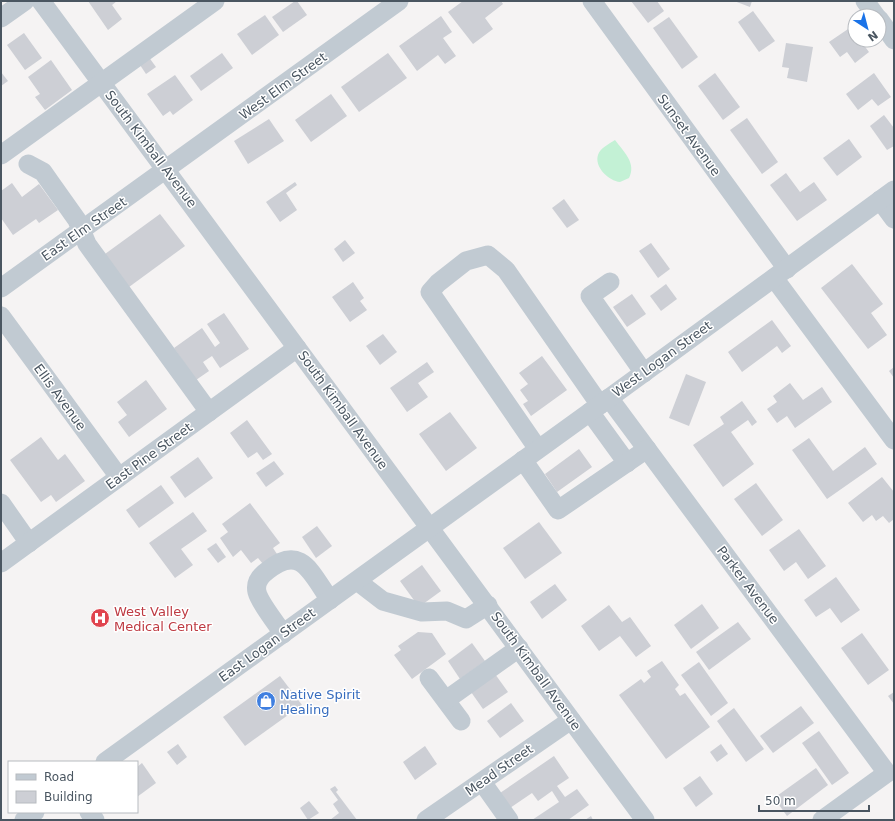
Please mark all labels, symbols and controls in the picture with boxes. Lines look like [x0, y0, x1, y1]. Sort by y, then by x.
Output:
north arrow [847, 8, 887, 48]
text: N [865, 28, 880, 44]
street label: West Elm Street [236, 49, 330, 123]
street label: South Kimball Avenue [102, 88, 200, 210]
street label: Sunset Avenue [654, 91, 724, 179]
street label: East Elm Street [39, 194, 129, 264]
street label: West Logan Street [609, 318, 715, 400]
street label: South Kimball Avenue [295, 348, 391, 472]
street label: Ellis Avenue [31, 361, 89, 433]
street label: East Pine Street [103, 420, 195, 492]
street label: Parker Avenue [714, 543, 782, 627]
place label: West Valley Medical Center [114, 604, 212, 634]
street label: East Logan Street [216, 605, 318, 685]
hospital icon: West Valley Medical Center [89, 607, 111, 629]
street label: South Kimball Avenue [488, 609, 584, 733]
place label: Native Spirit Healing [280, 687, 360, 717]
shop icon: Native Spirit Healing [255, 690, 277, 712]
street label: Mead Street [462, 741, 536, 799]
legend [8, 761, 138, 813]
text: Road [44, 770, 74, 784]
scale bar [759, 787, 869, 813]
text: Building [44, 790, 93, 804]
text: 50 m [765, 794, 796, 808]

